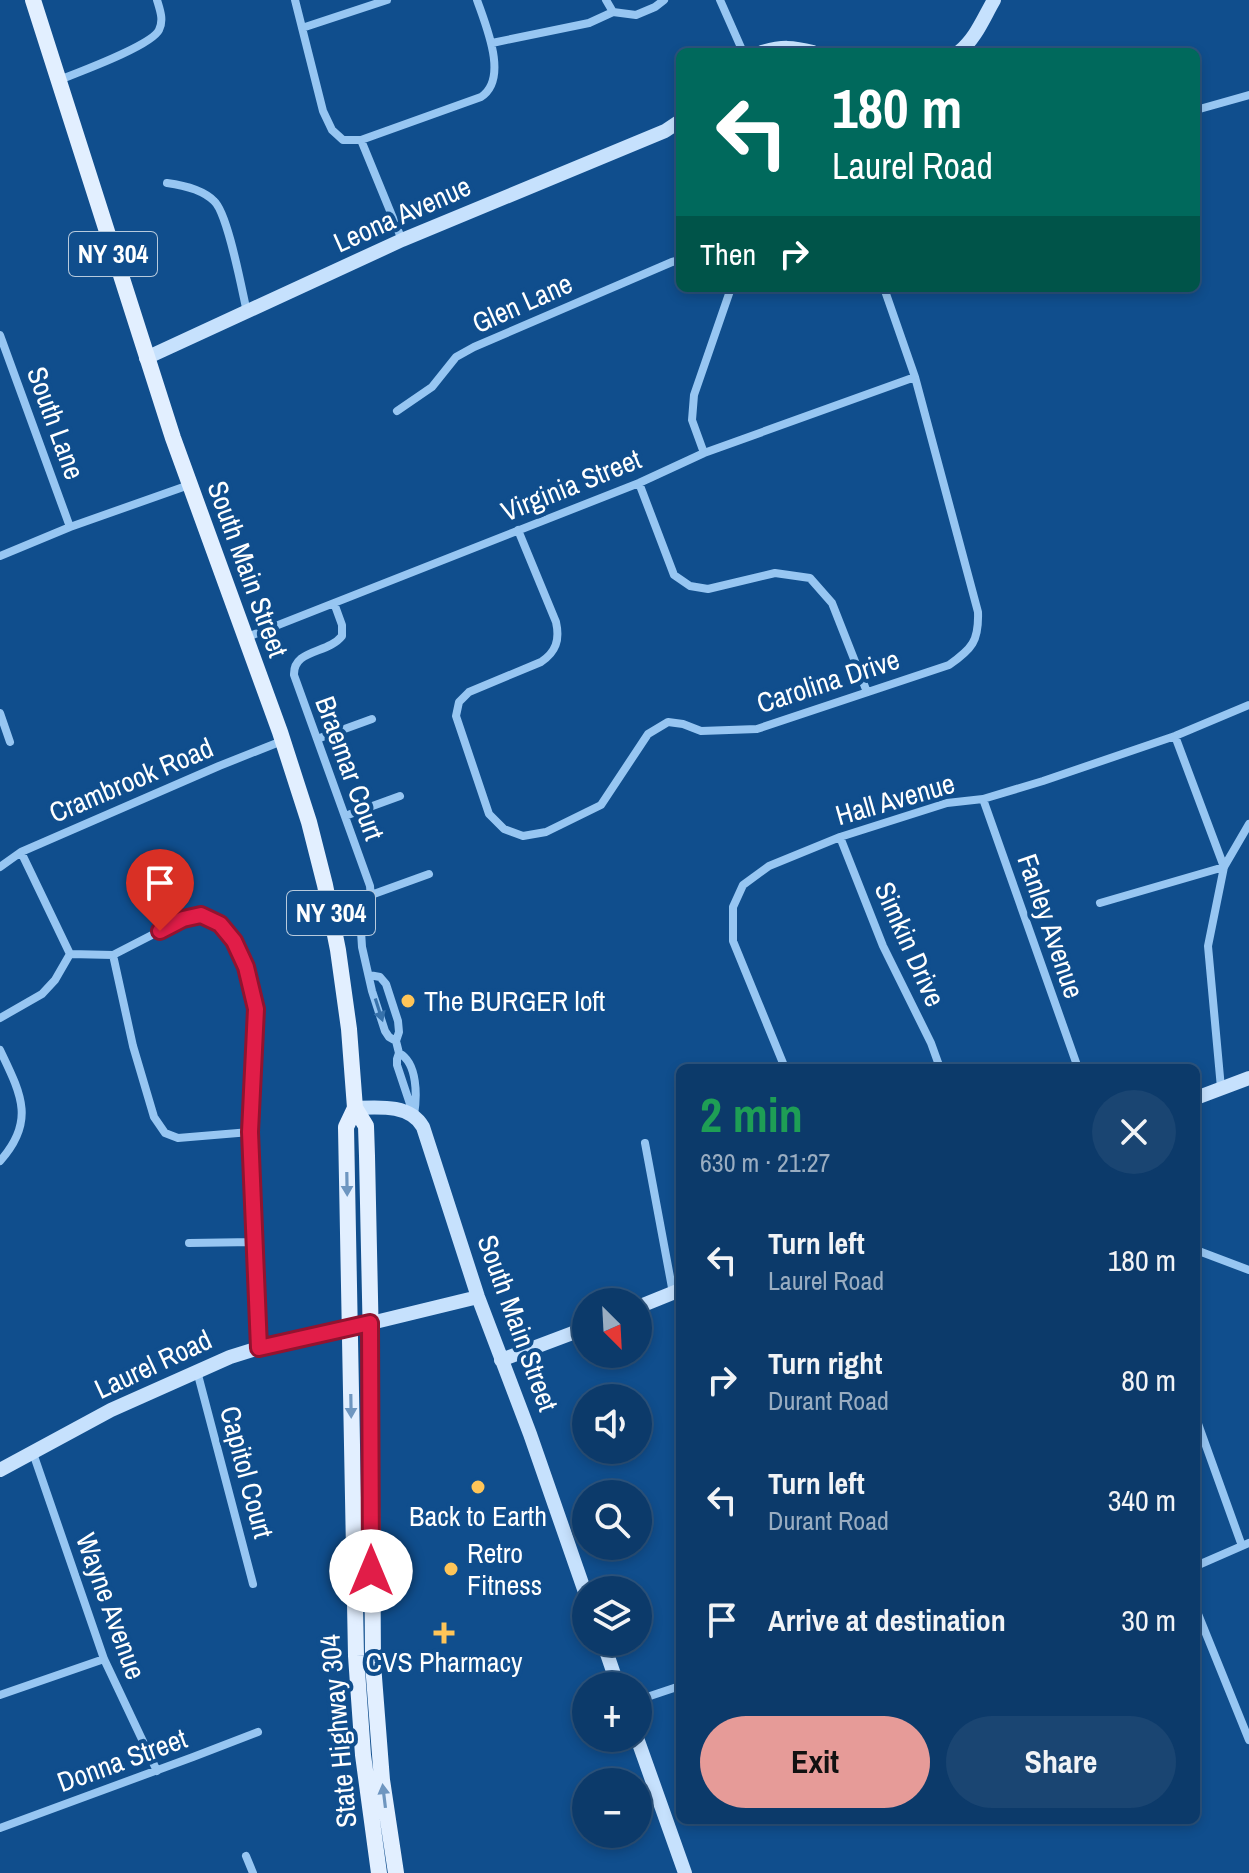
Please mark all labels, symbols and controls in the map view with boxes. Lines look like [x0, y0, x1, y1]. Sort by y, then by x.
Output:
text: 180 m [832, 70, 962, 145]
icon: left [700, 80, 804, 184]
text: Laurel Road [832, 142, 993, 190]
street label: Leona Avenue [327, 167, 477, 261]
road number: NY 304 [69, 232, 157, 276]
icon: right [772, 232, 816, 276]
text: Then [700, 234, 756, 274]
street label: Glen Lane [466, 264, 578, 342]
street label: South Lane [18, 361, 94, 485]
street label: Virginia Street [495, 440, 647, 530]
street label: South Main Street [198, 476, 298, 662]
street label: Carolina Drive [752, 640, 904, 722]
street label: Braemar Court [306, 691, 394, 845]
street label: Crambrook Road [43, 728, 219, 832]
street label: Hall Avenue [831, 764, 959, 834]
pin [126, 849, 194, 931]
street label: Fanley Avenue [1009, 849, 1093, 1003]
icon: arrive [138, 861, 182, 905]
street label: Simkin Drive [866, 876, 954, 1012]
road number: NY 304 [287, 891, 375, 935]
place label: The BURGER loft [424, 982, 605, 1020]
marker: The BURGER loft [399, 992, 417, 1010]
one-way arrow [373, 999, 385, 1023]
text: 2 min [700, 1082, 803, 1147]
button: close [1092, 1090, 1176, 1174]
text: 630 m · 21:27 [700, 1145, 830, 1180]
one-way arrow [341, 1172, 354, 1197]
text: Turn left [768, 1223, 865, 1263]
street label: South Main Street [468, 1230, 568, 1416]
icon: left [700, 1238, 744, 1282]
text: 180 m [1108, 1240, 1176, 1280]
text: Laurel Road [768, 1263, 884, 1298]
north arrow [572, 1288, 652, 1368]
map controls [572, 1288, 652, 1848]
street label: Laurel Road [88, 1320, 218, 1408]
text: Turn right [768, 1343, 882, 1383]
icon: right [700, 1358, 744, 1402]
text: 80 m [1121, 1360, 1176, 1400]
text: Durant Road [768, 1383, 889, 1418]
button: sound [572, 1384, 652, 1464]
one-way arrow [345, 1394, 358, 1419]
street label: Capitol Court [211, 1402, 283, 1542]
text: Turn left [768, 1463, 865, 1503]
marker: Back to Earth [469, 1478, 487, 1496]
icon: left [700, 1478, 744, 1522]
button: search [572, 1480, 652, 1560]
text: 340 m [1108, 1480, 1176, 1520]
place label: Back to Earth [409, 1497, 547, 1535]
text: Durant Road [768, 1503, 889, 1538]
street label: Wayne Avenue [67, 1528, 155, 1684]
position arrow [329, 1529, 413, 1613]
place label: Retro Fitness [467, 1534, 542, 1604]
marker: Retro Fitness [442, 1560, 460, 1578]
button: layers [572, 1576, 652, 1656]
icon: arrive [700, 1598, 744, 1642]
text: Arrive at destination [768, 1600, 1006, 1640]
text: 30 m [1121, 1600, 1176, 1640]
marker: CVS Pharmacy [435, 1624, 453, 1642]
street label: State Highway 304 [311, 1632, 365, 1829]
place label: CVS Pharmacy [366, 1643, 523, 1681]
button: + [572, 1672, 652, 1752]
button: Exit [700, 1716, 930, 1808]
button: Share [946, 1716, 1176, 1808]
street label: Donna Street [52, 1719, 192, 1801]
button: − [572, 1768, 652, 1848]
one-way arrow [377, 1783, 390, 1808]

